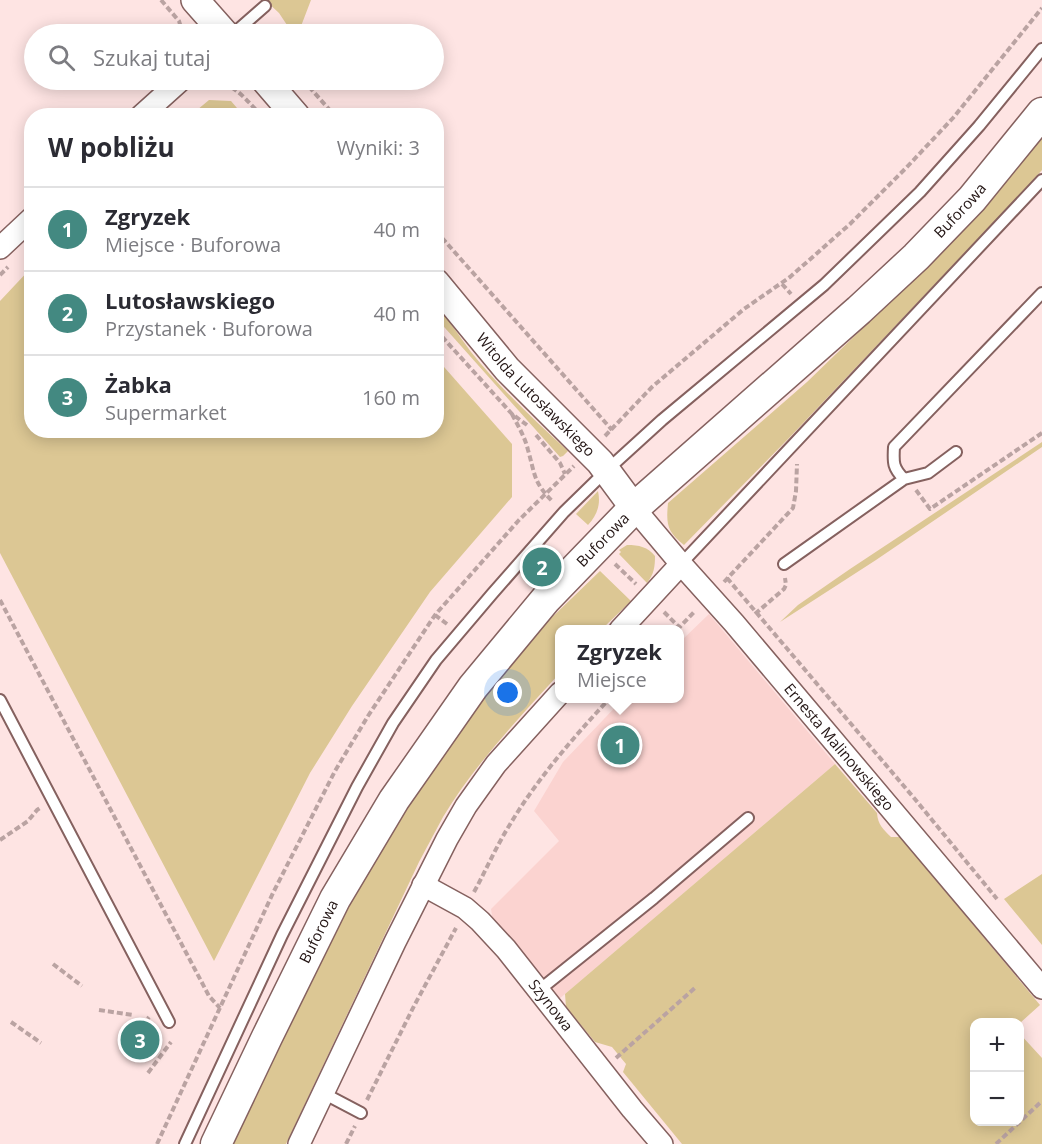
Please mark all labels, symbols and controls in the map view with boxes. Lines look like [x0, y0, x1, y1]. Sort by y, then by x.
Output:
search box [24, 24, 444, 90]
icon: search [45, 41, 78, 74]
text: Szukaj tutaj [93, 42, 211, 72]
text: W pobliżu [48, 129, 175, 165]
text: Wyniki: 3 [337, 134, 420, 161]
street label: Buforowa [929, 179, 990, 242]
text: Zgryzek [105, 201, 190, 231]
text: 1 [62, 216, 73, 243]
text: 40 m [373, 216, 420, 243]
text: Miejsce · Buforowa [105, 231, 281, 258]
text: Lutosławskiego [105, 285, 275, 315]
text: 2 [62, 300, 73, 327]
text: 40 m [373, 300, 420, 327]
text: Przystanek · Buforowa [105, 315, 313, 342]
street label: Witolda Lutosławskiego [472, 328, 600, 461]
text: Żabka [105, 369, 172, 399]
text: 3 [62, 384, 73, 411]
text: 160 m [362, 384, 420, 411]
text: Supermarket [105, 399, 227, 426]
street label: Buforowa [572, 508, 633, 571]
pin: 2 [522, 544, 562, 590]
popup [555, 625, 684, 703]
text: Zgryzek [577, 636, 662, 666]
text: Miejsce [577, 666, 647, 693]
your location [493, 678, 522, 707]
street label: Ernesta Malinowskiego [780, 679, 899, 814]
pin: 1 [600, 722, 640, 768]
street label: Buforowa [294, 896, 342, 966]
street label: Szynowa [525, 975, 578, 1035]
pin: 3 [120, 1018, 160, 1062]
map controls [970, 1018, 1024, 1126]
button: + [970, 1018, 1024, 1072]
button: − [970, 1072, 1024, 1126]

